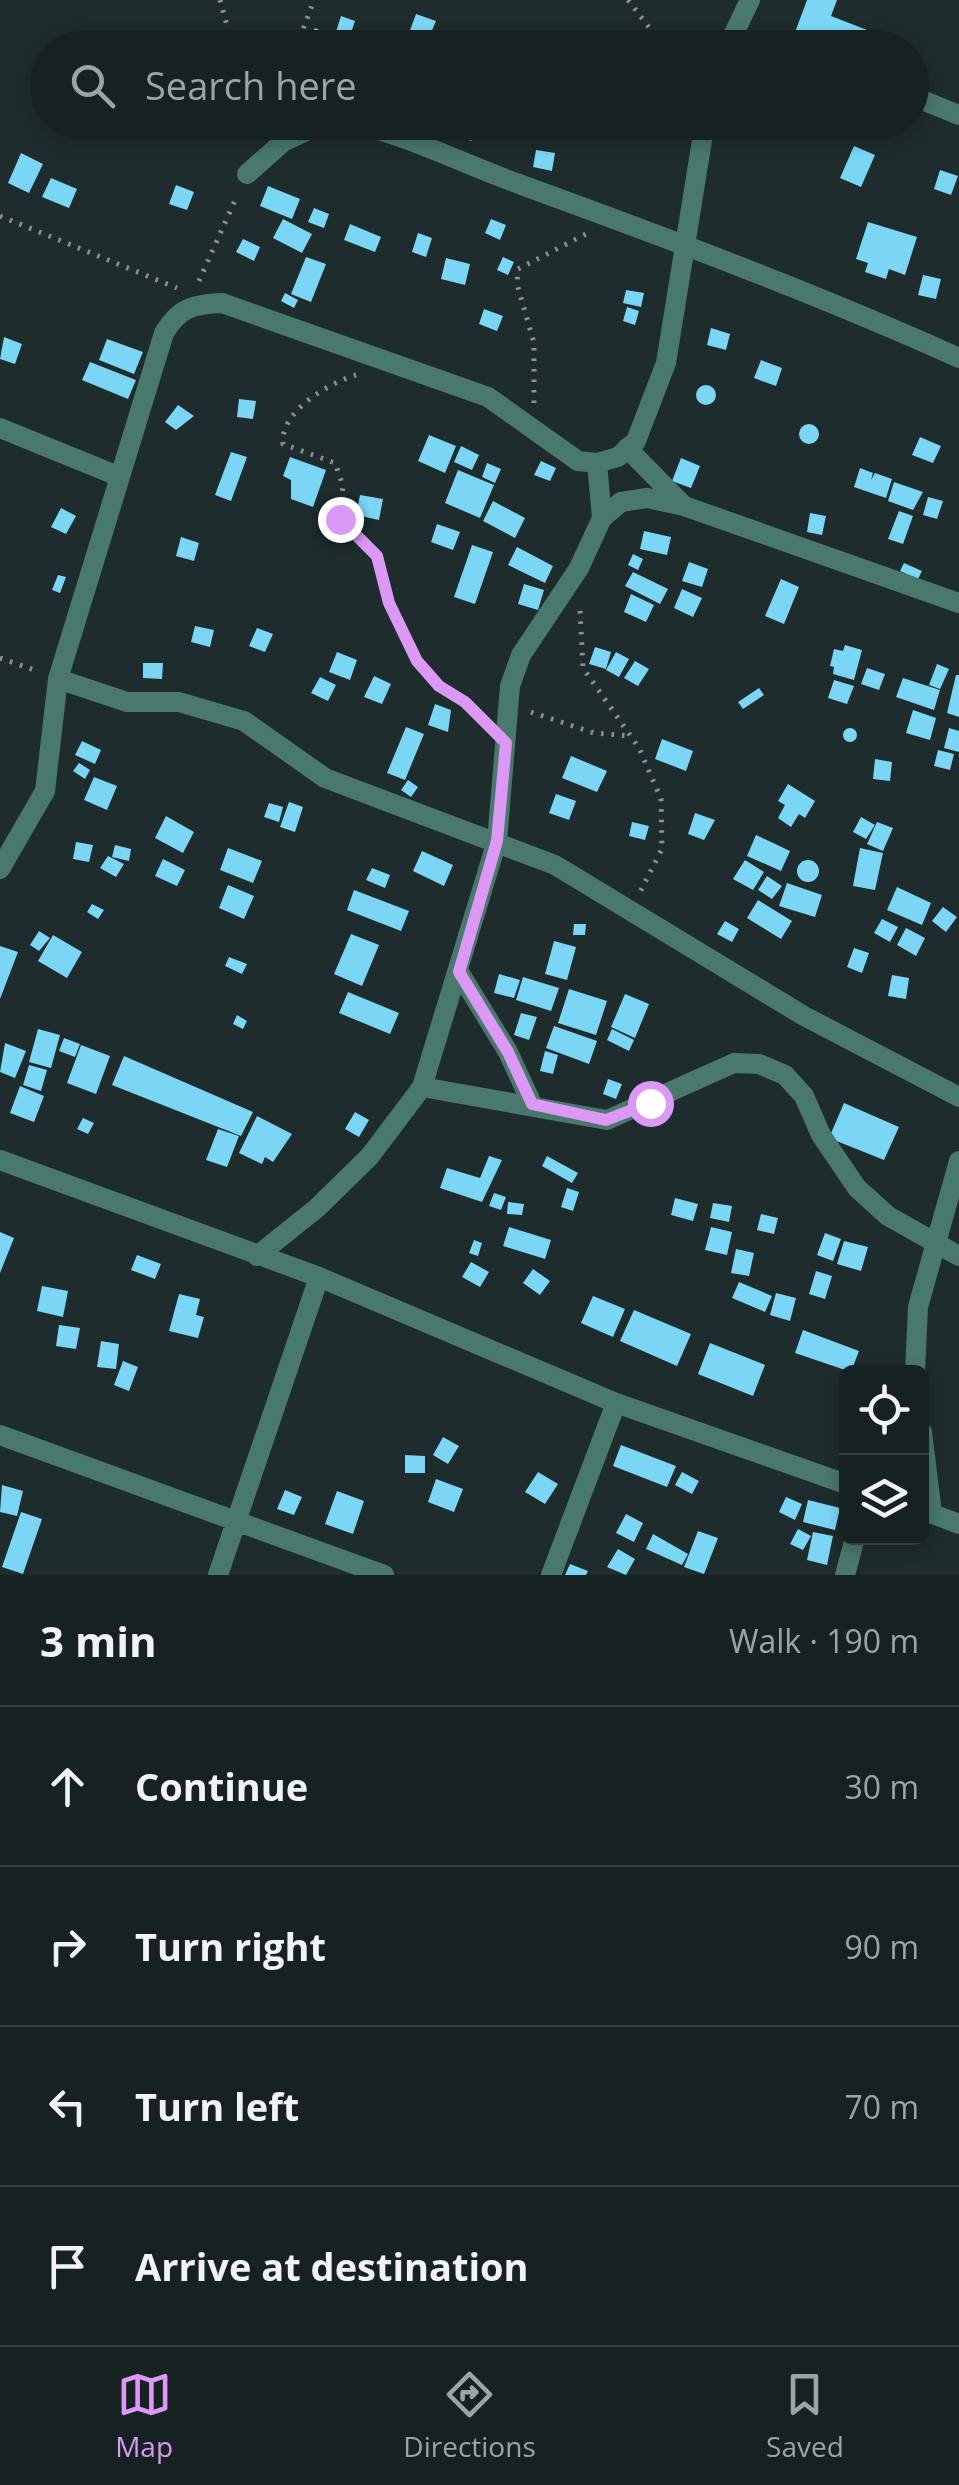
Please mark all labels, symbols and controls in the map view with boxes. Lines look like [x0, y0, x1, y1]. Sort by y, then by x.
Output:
search box [30, 30, 929, 140]
icon: search [65, 58, 120, 113]
text: Search here [145, 59, 357, 111]
route end [318, 497, 364, 543]
route start [628, 1081, 674, 1127]
map controls [839, 1365, 929, 1545]
button: locate [839, 1365, 929, 1455]
button: layers [839, 1455, 929, 1545]
text: 3 min [40, 1612, 157, 1669]
text: Walk · 190 m [729, 1619, 919, 1662]
icon: ahead [40, 1759, 95, 1814]
text: Continue [135, 1760, 308, 1812]
text: 30 m [844, 1765, 919, 1808]
icon: right [40, 1919, 95, 1974]
text: Turn right [135, 1920, 326, 1972]
text: 90 m [844, 1925, 919, 1968]
icon: left [40, 2079, 95, 2134]
text: Turn left [135, 2080, 299, 2132]
text: 70 m [844, 2085, 919, 2128]
icon: arrive [40, 2239, 95, 2294]
text: Arrive at destination [135, 2240, 529, 2292]
tab: Map [115, 2367, 173, 2465]
tab: Directions [403, 2367, 536, 2465]
tab: Saved [766, 2367, 844, 2465]

